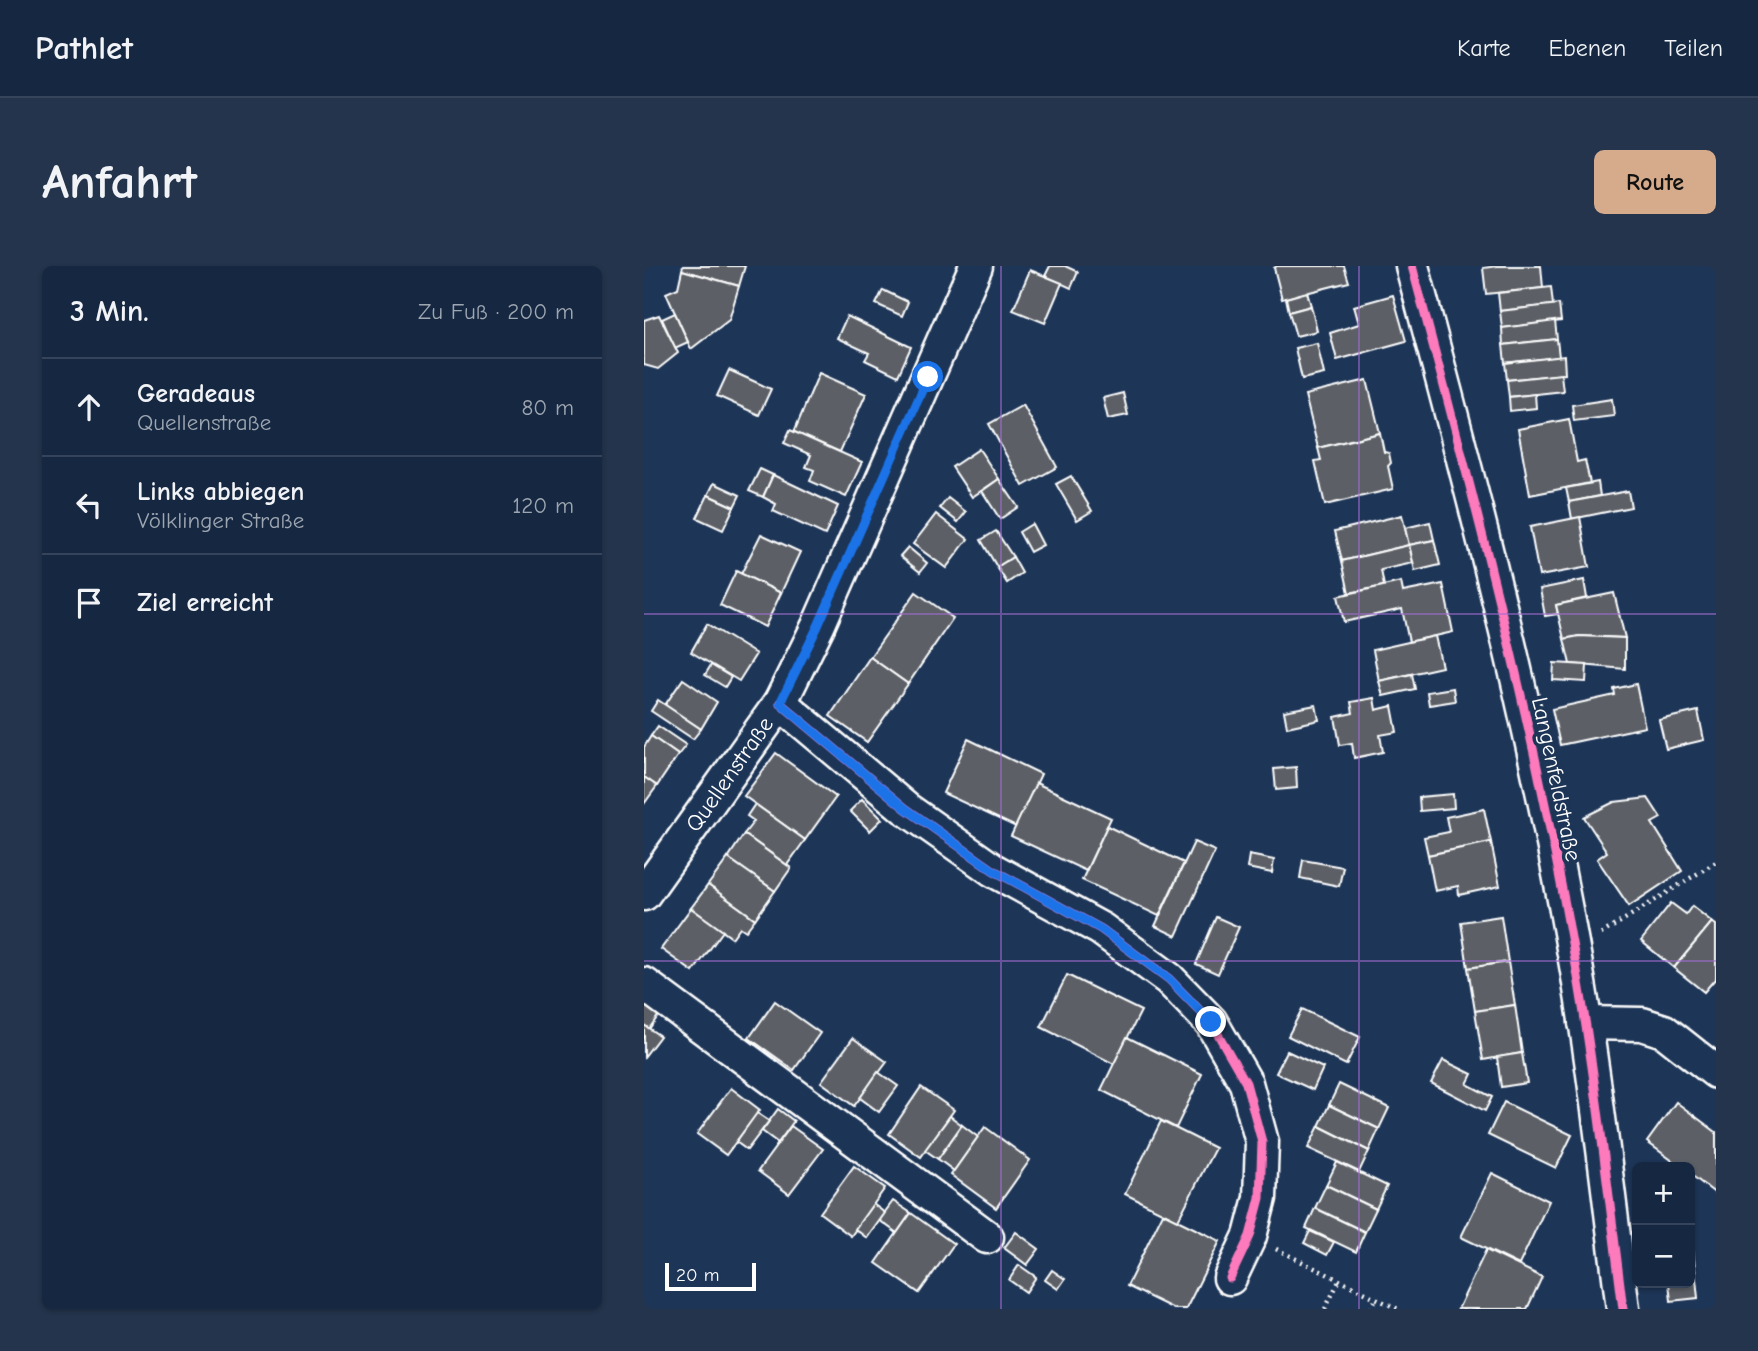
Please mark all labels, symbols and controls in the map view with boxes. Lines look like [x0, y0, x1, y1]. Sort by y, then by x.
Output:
text: Pathlet [35, 29, 133, 67]
text: Karte [1457, 34, 1510, 62]
text: Ebenen [1548, 34, 1626, 62]
text: Teilen [1664, 34, 1723, 62]
button: Route [1594, 150, 1716, 214]
text: Anfahrt [42, 154, 197, 210]
text: 3 Min. [70, 294, 149, 329]
text: Zu Fuß · 200 m [418, 298, 574, 325]
route start [912, 361, 943, 392]
text: Geradeaus [137, 379, 255, 409]
icon: ahead [70, 388, 108, 426]
text: 80 m [521, 394, 574, 421]
text: Quellenstraße [137, 409, 271, 436]
text: Links abbiegen [137, 477, 304, 507]
icon: left [70, 486, 108, 524]
text: 120 m [512, 492, 574, 519]
text: Völklinger Straße [137, 507, 304, 534]
icon: arrive [70, 584, 108, 622]
text: Ziel erreicht [137, 588, 273, 618]
street label: Langenfeldstraße [1526, 695, 1587, 864]
street label: Quellenstraße [680, 712, 779, 837]
route end [1195, 1006, 1226, 1037]
map controls [1632, 1162, 1695, 1288]
button: + [1632, 1162, 1695, 1225]
button: − [1632, 1225, 1695, 1288]
scale bar [665, 1260, 756, 1292]
text: 20 m [676, 1264, 720, 1286]

